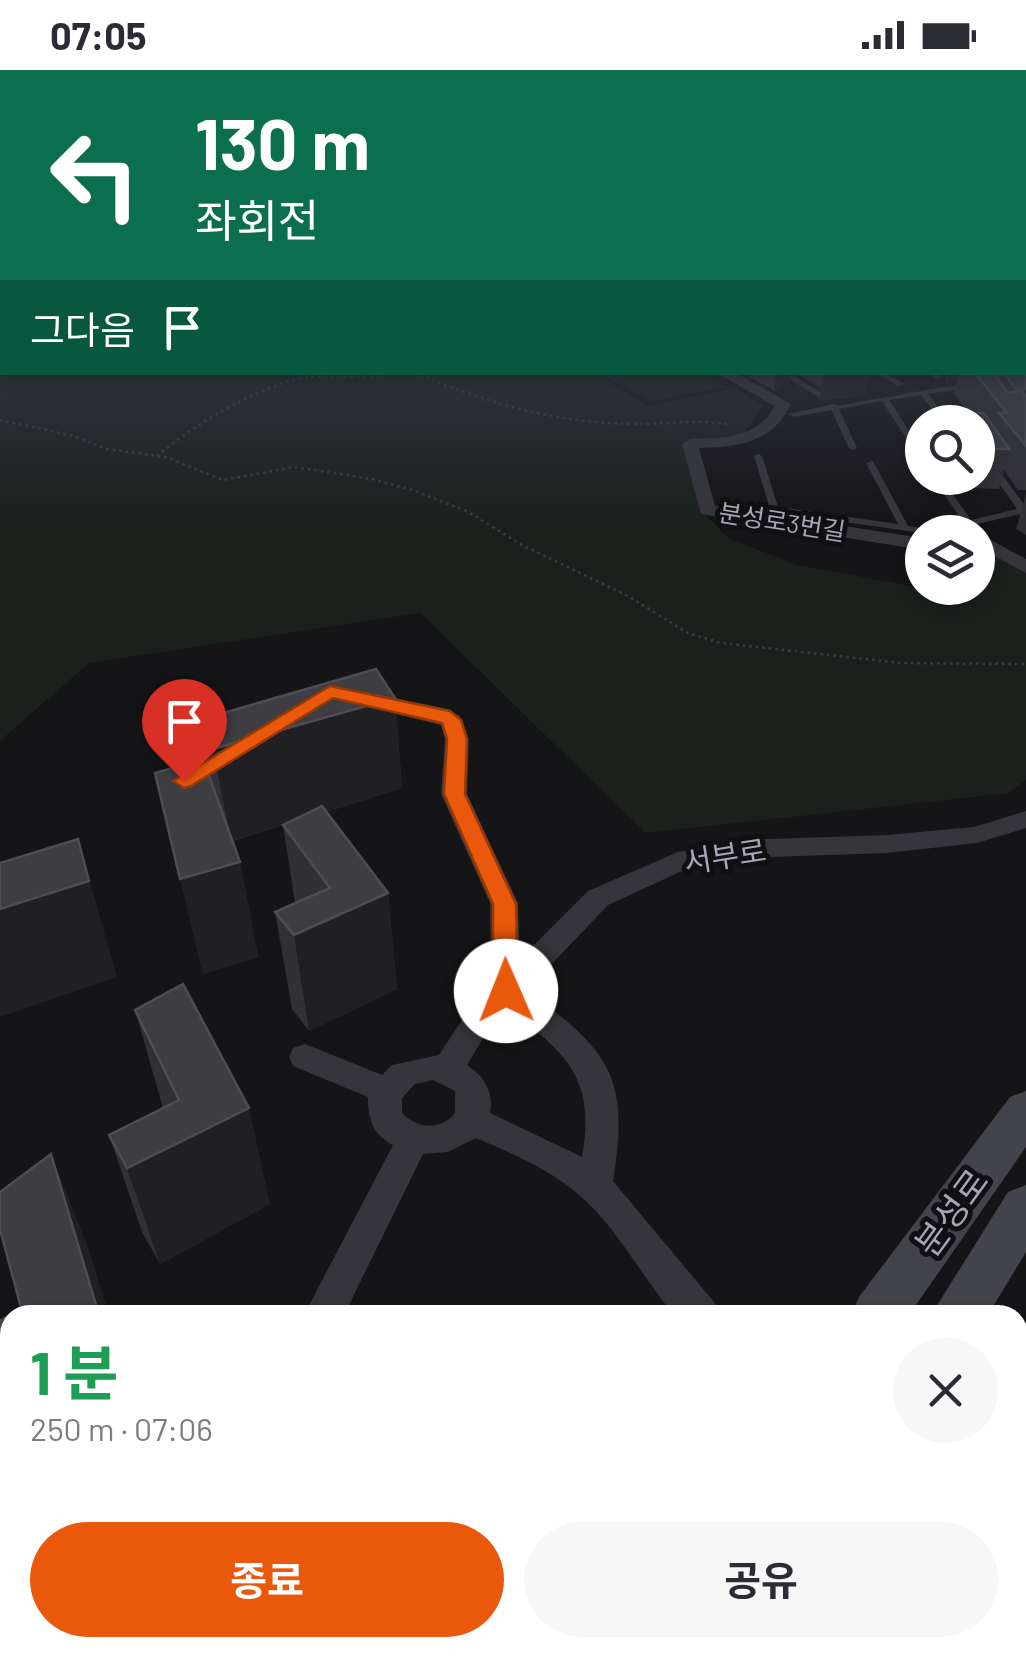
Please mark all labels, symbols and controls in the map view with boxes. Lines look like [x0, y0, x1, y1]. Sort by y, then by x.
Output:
text: 07:05 [50, 12, 146, 58]
text: 130 m [195, 100, 370, 184]
icon: left [30, 110, 160, 240]
text: 좌회전 [195, 192, 319, 246]
icon: arrive [155, 300, 210, 355]
text: 그다음 [30, 306, 135, 352]
map controls [905, 405, 995, 605]
button: search [905, 405, 995, 495]
street label: 분성로3번길 [717, 496, 848, 546]
button: layers [905, 515, 995, 605]
pin [142, 679, 227, 782]
icon: arrive [157, 694, 212, 749]
street label: 서부로 [681, 831, 768, 879]
position arrow [454, 939, 558, 1043]
street label: 분성로 [905, 1160, 996, 1263]
text: 1 분 [30, 1335, 118, 1407]
button: close [893, 1338, 998, 1443]
text: 250 m · 07:06 [30, 1409, 213, 1447]
button: 종료 [30, 1522, 504, 1637]
button: 공유 [524, 1522, 998, 1637]

